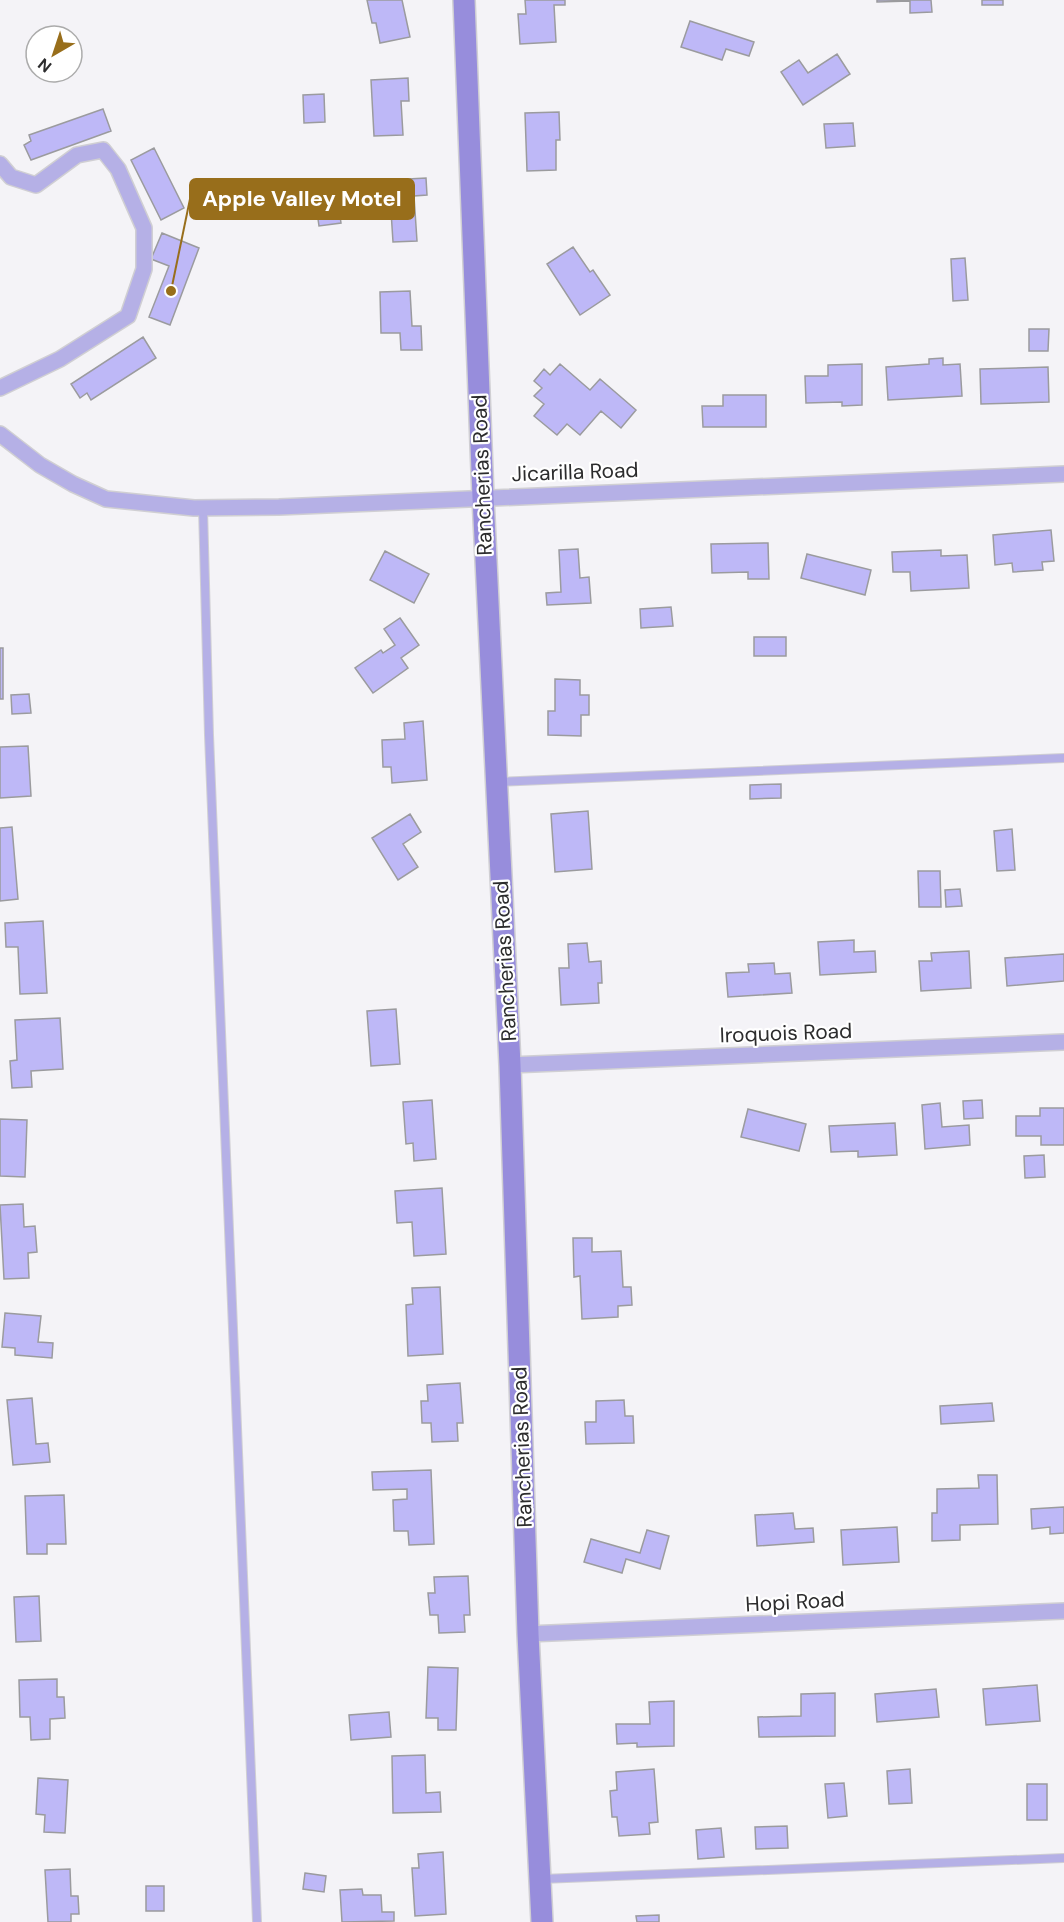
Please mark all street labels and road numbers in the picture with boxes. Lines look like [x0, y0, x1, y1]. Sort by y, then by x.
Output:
street label: Rancherias Road [465, 394, 499, 556]
street label: Jicarilla Road [511, 456, 639, 488]
street label: Rancherias Road [487, 880, 523, 1042]
street label: Iroquois Road [719, 1017, 853, 1049]
street label: Rancherias Road [505, 1366, 539, 1528]
street label: Hopi Road [745, 1585, 845, 1619]

